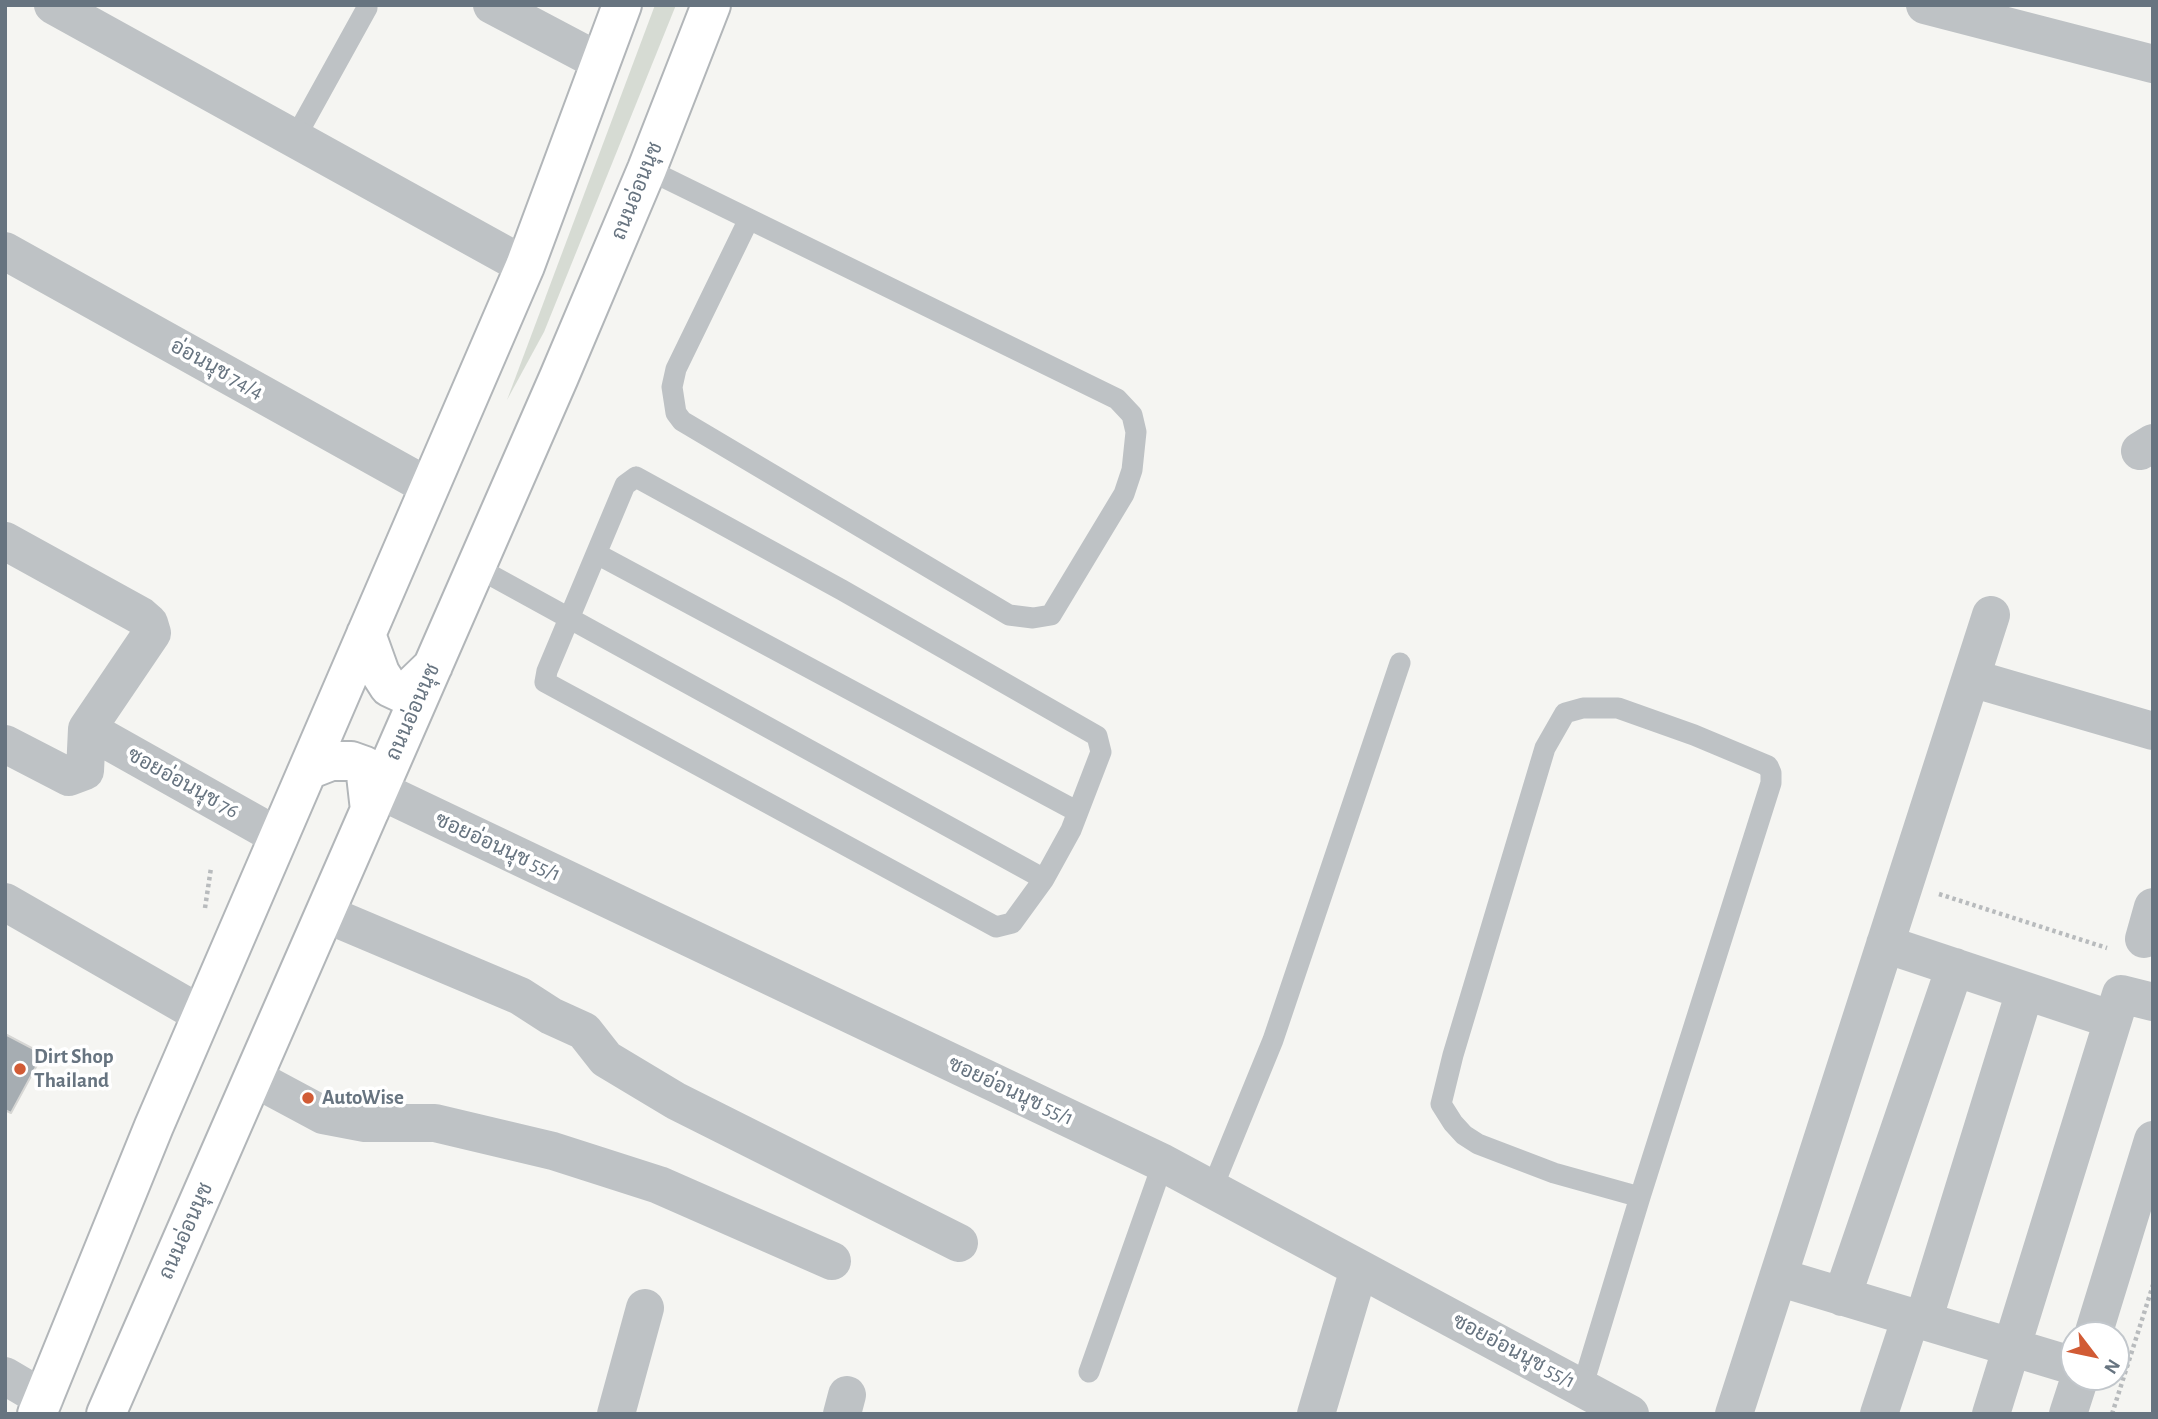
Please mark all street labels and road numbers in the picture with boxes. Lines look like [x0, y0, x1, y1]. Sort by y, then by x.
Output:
street label: ถนนอ่อนนุช [606, 138, 668, 244]
street label: อ่อนนุช 74/4 [166, 333, 268, 405]
street label: ถนนอ่อนนุช [381, 660, 445, 764]
street label: ซอยอ่อนนุช 76 [123, 742, 243, 824]
street label: ซอยอ่อนนุช 55/1 [431, 807, 565, 887]
street label: ซอยอ่อนนุช 55/1 [944, 1051, 1078, 1131]
street label: ถนนอ่อนนุช [154, 1179, 218, 1283]
street label: ซอยอ่อนนุช 55/1 [1448, 1308, 1580, 1394]

